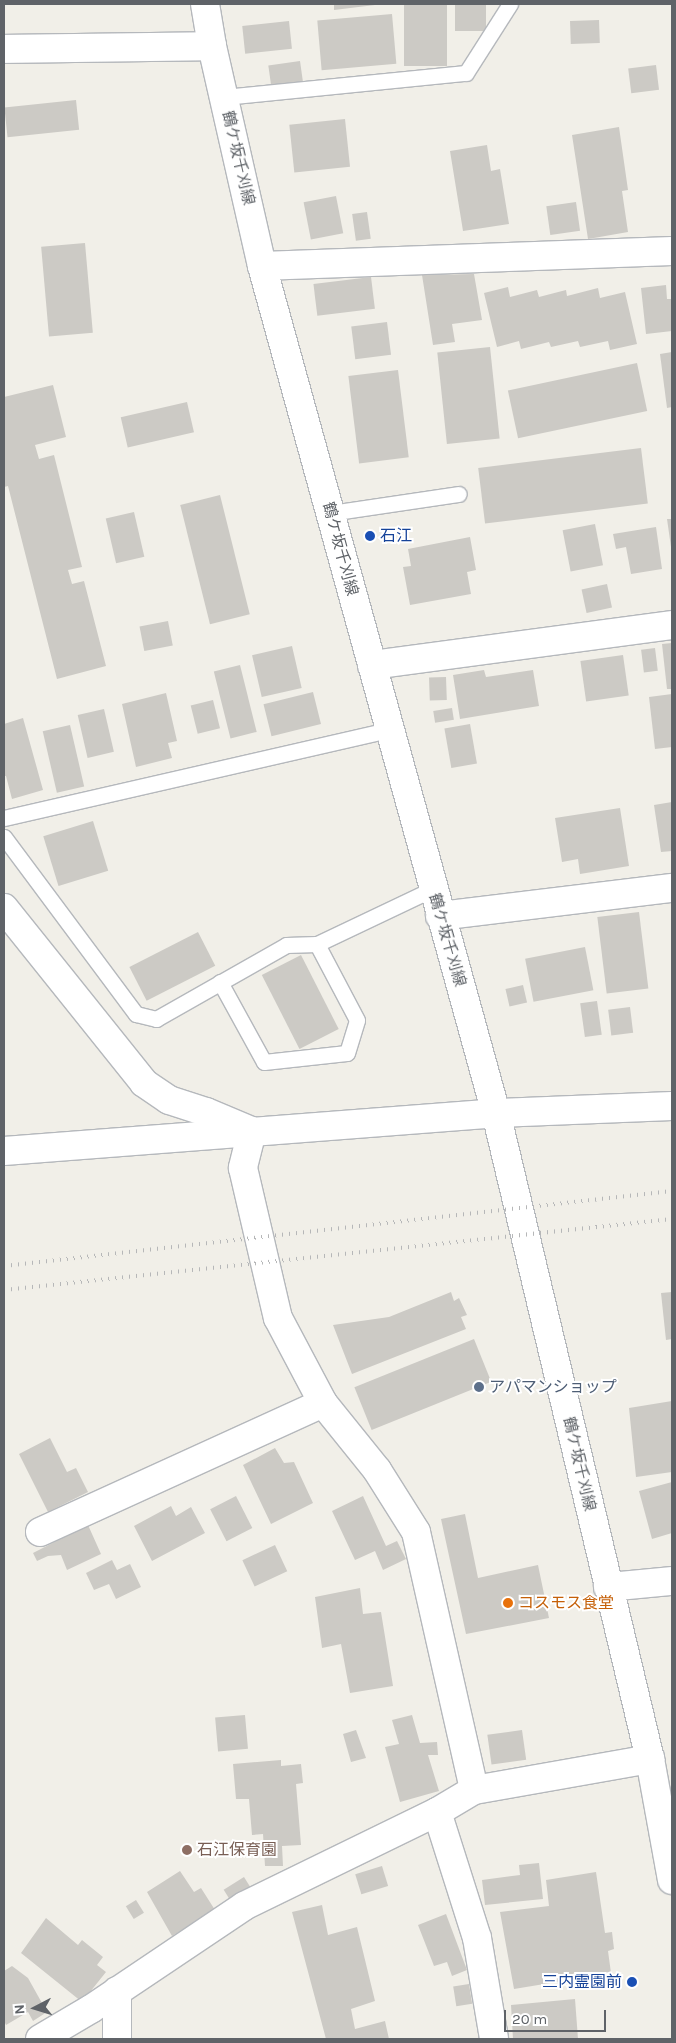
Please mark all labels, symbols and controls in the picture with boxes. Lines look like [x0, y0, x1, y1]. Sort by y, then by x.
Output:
street label: 鶴ケ坂千刈線 [218, 109, 258, 207]
street label: 鶴ケ坂千刈線 [318, 500, 362, 598]
place label: 石江 [380, 526, 412, 546]
marker: 石江 [364, 530, 376, 542]
street label: 鶴ケ坂千刈線 [425, 891, 469, 989]
place label: アパマンショップ [489, 1377, 617, 1397]
marker: アパマンショップ [473, 1381, 485, 1393]
street label: 鶴ケ坂千刈線 [559, 1415, 599, 1513]
place label: コスモス食堂 [518, 1593, 614, 1613]
marker: コスモス食堂 [502, 1597, 514, 1609]
place label: 石江保育園 [197, 1840, 277, 1860]
marker: 石江保育園 [181, 1844, 193, 1856]
place label: 三内霊園前 [542, 1972, 622, 1992]
marker: 三内霊園前 [626, 1976, 638, 1988]
north arrow [10, 1983, 60, 2033]
scale bar [506, 2000, 608, 2032]
text: N [11, 2004, 28, 2015]
text: 20 m [512, 2010, 547, 2028]

